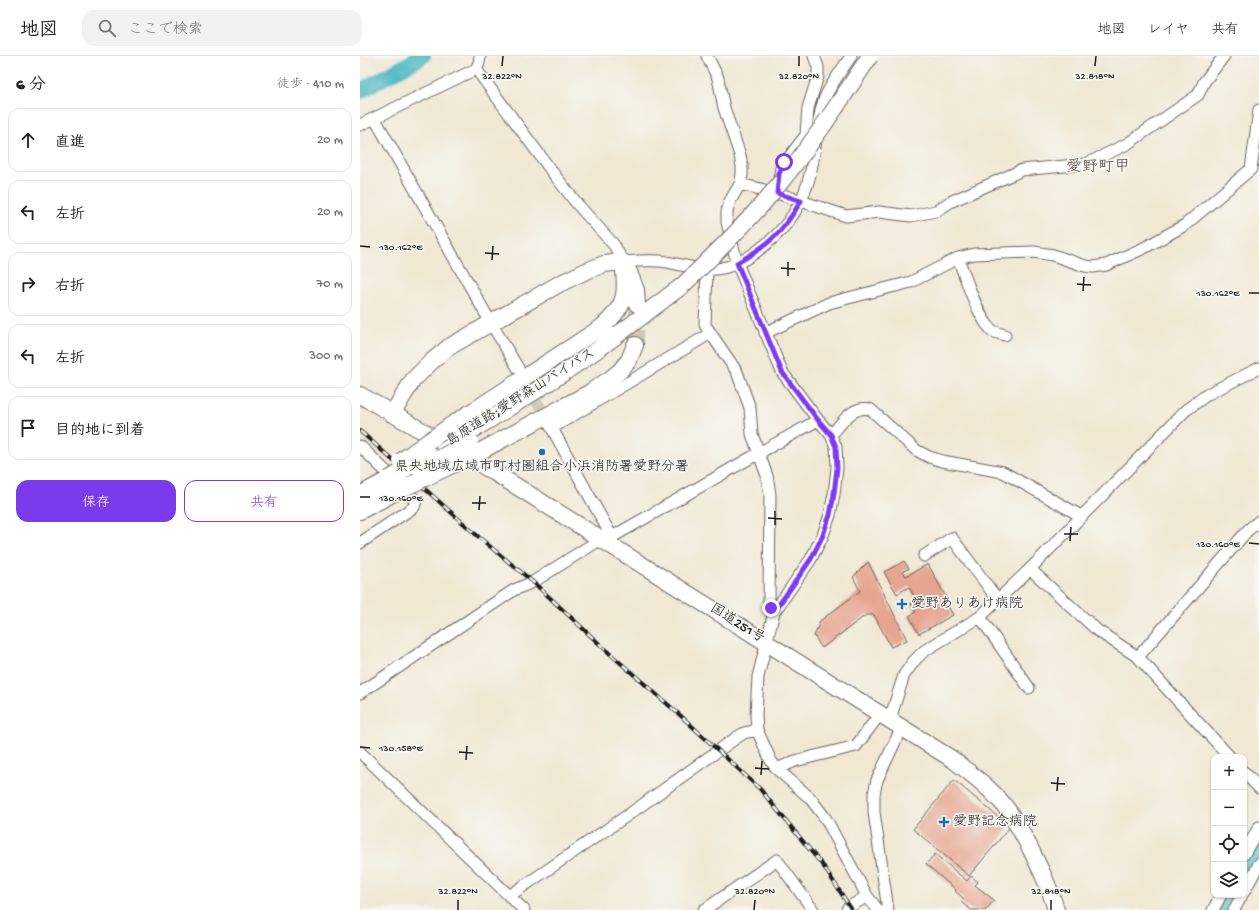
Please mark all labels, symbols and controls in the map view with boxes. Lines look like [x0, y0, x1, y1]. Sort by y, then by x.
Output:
search box [82, 10, 362, 46]
icon: search [96, 17, 118, 39]
text: 地図 [20, 20, 58, 43]
text: ここで検索 [128, 21, 203, 39]
text: 地図 [1098, 22, 1126, 39]
text: レイヤ [1148, 22, 1189, 39]
text: 共有 [1211, 22, 1239, 39]
text: 32.822°N [481, 71, 522, 83]
text: 32.820°N [778, 71, 820, 83]
text: 32.818°N [1074, 71, 1115, 83]
text: 6 分 [16, 76, 46, 96]
text: 徒歩 · 410 m [277, 77, 344, 92]
icon: ahead [17, 129, 39, 151]
text: 20 m [317, 133, 343, 148]
text: 直進 [55, 134, 85, 152]
route start [775, 153, 793, 171]
district label: 愛野町甲 [1066, 158, 1130, 178]
icon: left [17, 201, 39, 223]
text: 20 m [317, 205, 343, 220]
text: 左折 [55, 206, 85, 224]
text: 130.162°E [379, 242, 423, 254]
icon: right [17, 273, 39, 295]
text: 70 m [317, 277, 343, 292]
text: 右折 [55, 278, 85, 296]
text: 130.162°E [1196, 288, 1240, 300]
icon: left [17, 345, 39, 367]
street label: 島原道路;愛野森山バイパス [444, 345, 598, 451]
text: 300 m [309, 349, 343, 364]
text: 左折 [55, 350, 85, 368]
icon: arrive [17, 417, 39, 439]
text: 目的地に到着 [55, 422, 145, 440]
marker: 県央地域広域市町村圏組合小浜消防署愛野分署 [537, 447, 547, 457]
place label: 県央地域広域市町村圏組合小浜消防署愛野分署 [395, 459, 689, 476]
button: 保存 [16, 480, 176, 522]
button: 共有 [184, 480, 344, 522]
text: 130.160°E [378, 493, 424, 505]
text: 130.160°E [1195, 539, 1241, 551]
place label: 愛野ありあけ病院 [911, 596, 1023, 613]
marker: 愛野ありあけ病院 [896, 598, 908, 610]
route end [762, 599, 780, 617]
street label: 国道251号 [706, 600, 768, 648]
text: 130.158°E [378, 743, 424, 755]
map controls [1211, 754, 1247, 898]
button: + [1211, 754, 1247, 790]
button: − [1211, 790, 1247, 826]
place label: 愛野記念病院 [953, 813, 1037, 831]
marker: 愛野記念病院 [938, 816, 950, 828]
button: locate [1211, 826, 1247, 862]
button: layers [1211, 862, 1247, 898]
text: 32.822°N [437, 886, 478, 898]
text: 32.820°N [734, 886, 776, 898]
text: 32.818°N [1030, 886, 1071, 898]

